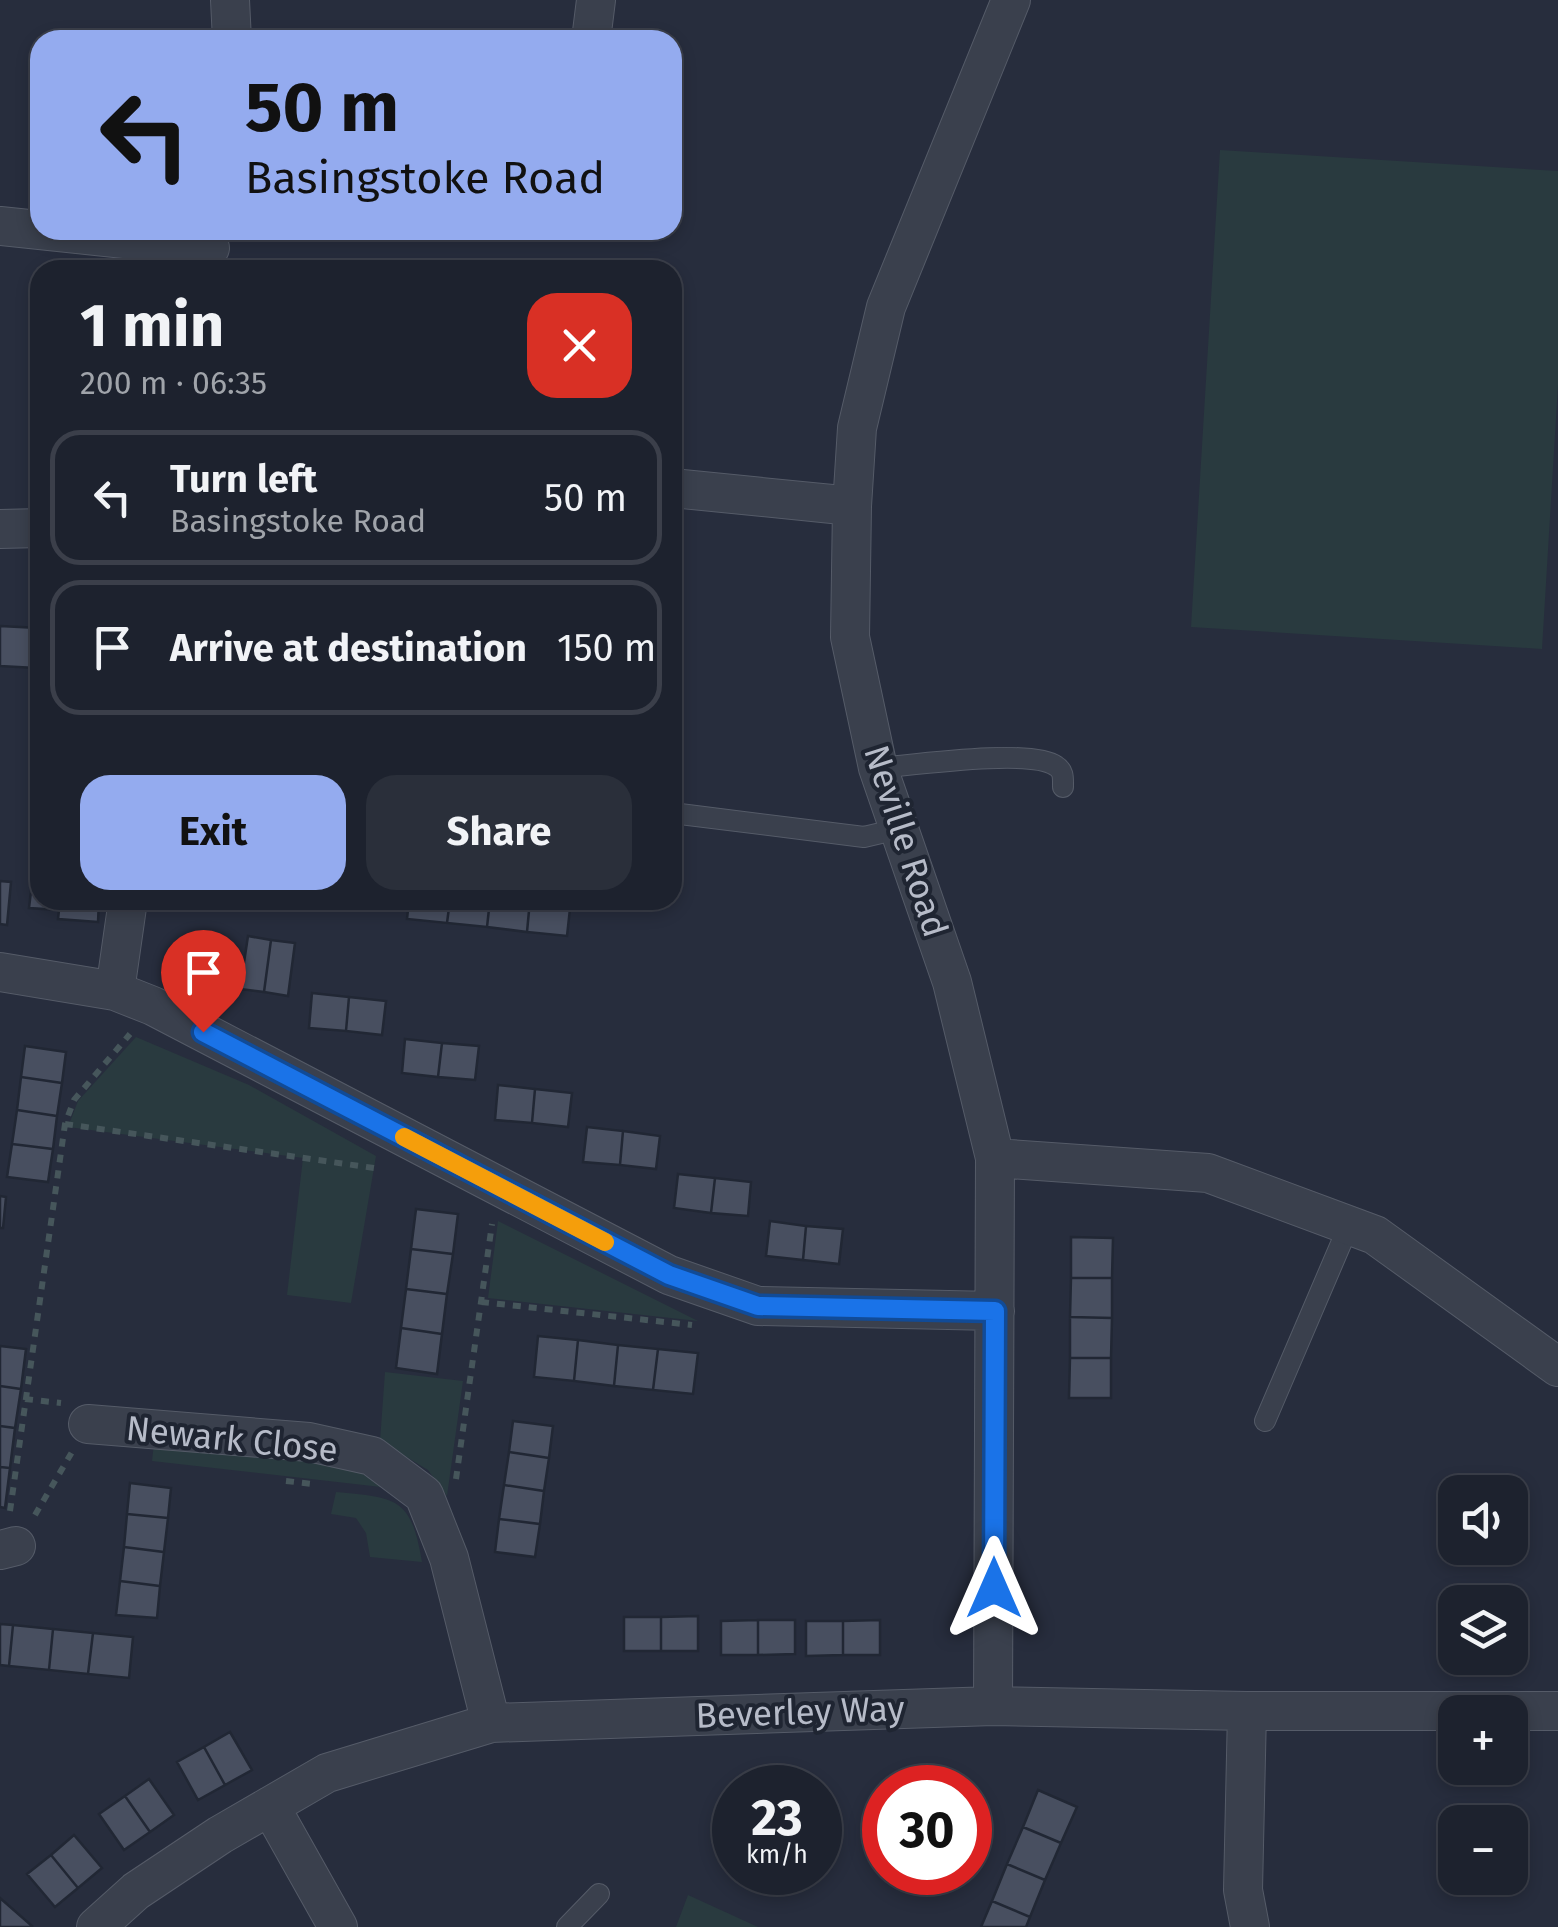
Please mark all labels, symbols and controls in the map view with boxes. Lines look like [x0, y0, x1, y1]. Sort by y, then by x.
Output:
text: 50 m [245, 66, 399, 150]
icon: left [80, 70, 210, 200]
text: Basingstoke Road [245, 151, 605, 205]
text: 1 min [80, 290, 224, 362]
button: close [527, 293, 632, 398]
text: 200 m · 06:35 [80, 364, 267, 402]
text: Turn left [170, 456, 317, 502]
icon: left [85, 470, 140, 525]
text: 50 m [544, 475, 627, 521]
text: Basingstoke Road [170, 502, 426, 540]
icon: arrive [85, 620, 140, 675]
text: Arrive at destination [170, 625, 527, 671]
text: 150 m [557, 625, 656, 671]
street label: Neville Road [855, 740, 957, 942]
button: Exit [80, 775, 346, 890]
button: Share [366, 775, 632, 890]
pin [161, 930, 246, 1033]
icon: arrive [176, 945, 231, 1000]
street label: Newark Close [124, 1407, 340, 1471]
map controls [1438, 1475, 1528, 1895]
button: sound [1438, 1475, 1528, 1565]
position arrow [942, 1536, 1046, 1640]
button: layers [1438, 1585, 1528, 1675]
street label: Beverley Way [695, 1687, 905, 1737]
button: + [1438, 1695, 1528, 1785]
speed limit sign: 30 [862, 1765, 992, 1895]
text: 23 [751, 1788, 803, 1848]
button: − [1438, 1805, 1528, 1895]
text: km/h [746, 1840, 808, 1870]

